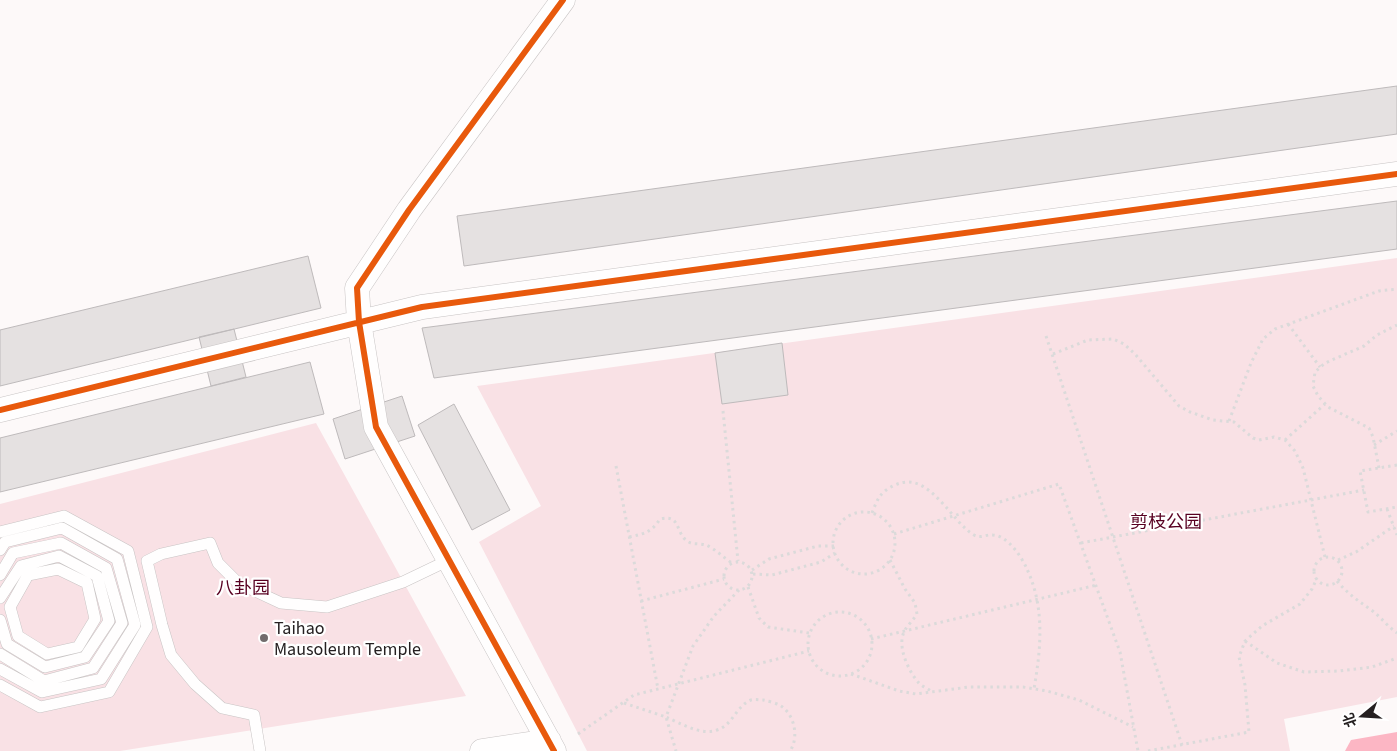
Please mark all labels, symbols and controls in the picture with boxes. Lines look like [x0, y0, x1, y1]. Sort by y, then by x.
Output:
park label: 剪枝公园 [1130, 510, 1202, 535]
park label: 八卦园 [216, 576, 270, 601]
place label: Taihao Mausoleum Temple [274, 616, 421, 662]
marker: Taihao Mausoleum Temple [258, 632, 270, 644]
north arrow [1337, 691, 1387, 741]
text: 北 [1339, 710, 1362, 729]

